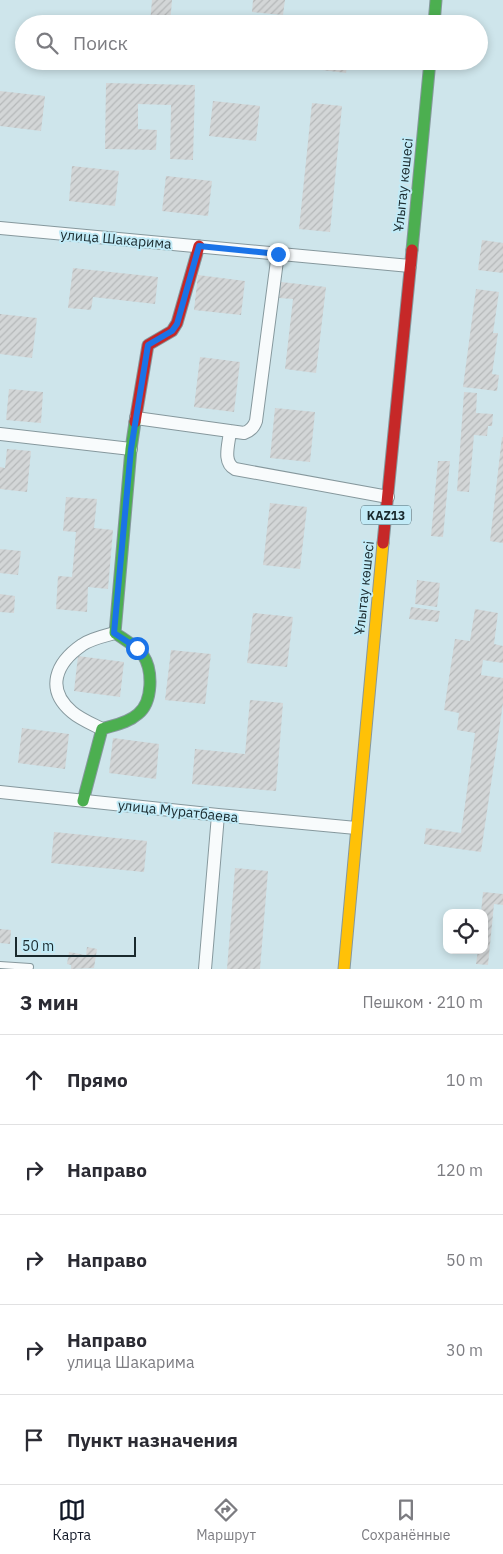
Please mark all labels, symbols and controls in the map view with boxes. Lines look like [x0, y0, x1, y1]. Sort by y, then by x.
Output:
search box [15, 15, 488, 70]
icon: search [33, 29, 61, 57]
text: Поиск [73, 31, 128, 55]
street label: Ұлытау көшесі [389, 137, 417, 233]
street label: улица Шакарима [60, 225, 173, 253]
route end [267, 243, 290, 266]
road number: KAZ13 [361, 506, 411, 524]
street label: Ұлытау көшесі [350, 540, 378, 636]
route start [126, 637, 149, 660]
street label: улица Муратбаева [117, 796, 240, 826]
map controls [443, 909, 488, 954]
button: locate [443, 909, 488, 954]
scale bar [15, 934, 136, 957]
text: 50 m [22, 937, 54, 955]
text: 3 мин [20, 988, 79, 1016]
text: Пешком · 210 m [362, 992, 483, 1012]
icon: ahead [20, 1066, 48, 1094]
text: Прямо [67, 1068, 128, 1092]
text: 10 m [446, 1070, 483, 1090]
icon: right [20, 1156, 48, 1184]
text: Направо [67, 1158, 147, 1182]
text: 120 m [436, 1160, 483, 1180]
icon: right [20, 1246, 48, 1274]
text: Направо [67, 1248, 147, 1272]
text: 50 m [446, 1250, 483, 1270]
text: Направо [67, 1328, 147, 1352]
icon: right [20, 1336, 48, 1364]
text: 30 m [446, 1340, 483, 1360]
text: улица Шакарима [67, 1352, 195, 1372]
icon: arrive [20, 1426, 48, 1454]
text: Пункт назначения [67, 1428, 238, 1452]
tab: Карта [53, 1496, 91, 1544]
tab: Маршрут [196, 1496, 256, 1544]
tab: Сохранённые [361, 1496, 450, 1544]

